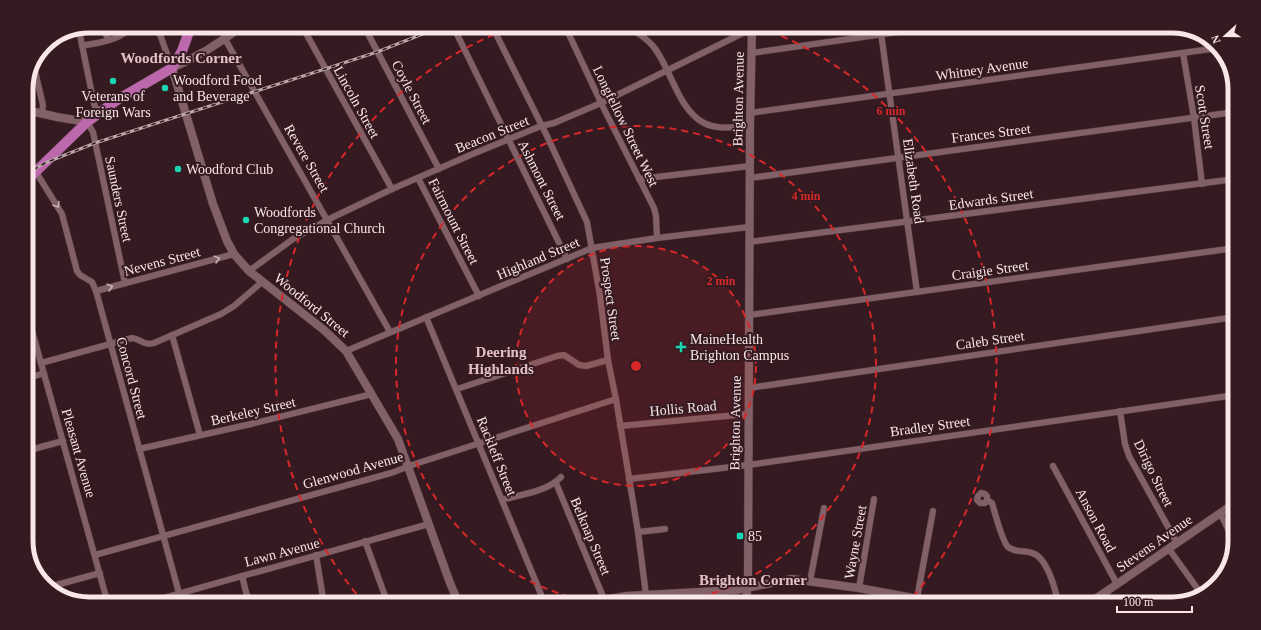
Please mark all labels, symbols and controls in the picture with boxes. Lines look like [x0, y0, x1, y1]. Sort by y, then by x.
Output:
north arrow [1205, 16, 1245, 56]
text: N [1209, 34, 1223, 45]
district label: Woodfords Corner [120, 50, 242, 66]
street label: Brighton Avenue [730, 51, 747, 147]
street label: Whitney Avenue [935, 56, 1029, 83]
street label: Coyle Street [389, 58, 435, 127]
street label: Longfellow Street West [590, 63, 661, 189]
street label: Lincoln Street [331, 64, 382, 141]
place label: Woodford Food and Beverage [173, 73, 262, 104]
marker: Veterans of Foreign Wars [108, 76, 118, 86]
marker: Woodford Food and Beverage [160, 83, 170, 93]
street label: Scott Street [1192, 84, 1217, 150]
place label: Veterans of Foreign Wars [75, 89, 151, 120]
text: 6 min [876, 104, 906, 118]
street label: Beacon Street [453, 113, 531, 156]
street label: Frances Street [951, 121, 1032, 146]
street label: Revere Street [281, 122, 332, 195]
street label: Elizabeth Road [900, 137, 927, 225]
street label: Ashmont Street [515, 138, 568, 223]
street label: Saunders Street [102, 155, 135, 244]
place label: Woodford Club [186, 162, 273, 177]
marker: Woodford Club [173, 164, 183, 174]
street label: Fairmount Street [425, 176, 482, 267]
street label: Edwards Street [948, 186, 1034, 213]
text: 4 min [791, 189, 821, 203]
one-way arrow [52, 201, 60, 208]
place label: Woodfords Congregational Church [254, 205, 385, 236]
marker: Woodfords Congregational Church [241, 215, 251, 225]
street label: Highland Street [495, 234, 582, 283]
street label: Nevens Street [122, 244, 202, 279]
one-way arrow [213, 255, 220, 264]
street label: Prospect Street [597, 256, 624, 342]
street label: Craigie Street [951, 258, 1030, 283]
street label: Woodford Street [271, 270, 352, 340]
text: 2 min [706, 274, 736, 288]
one-way arrow [107, 283, 114, 292]
street label: Caleb Street [955, 328, 1025, 353]
place label: MaineHealth Brighton Campus [690, 332, 789, 363]
street label: Concord Street [113, 335, 150, 421]
marker: MaineHealth Brighton Campus [675, 341, 687, 353]
district label: Deering Highlands [468, 344, 534, 377]
centre of rings [629, 359, 643, 373]
street label: Brighton Avenue [727, 375, 744, 471]
street label: Berkeley Street [209, 394, 297, 429]
street label: Hollis Road [649, 398, 717, 419]
street label: Pleasant Avenue [59, 407, 98, 499]
street label: Bradley Street [889, 413, 971, 440]
street label: Rackleff Street [474, 414, 519, 498]
street label: Dirigo Street [1131, 437, 1176, 509]
street label: Glenwood Avenue [301, 449, 405, 492]
street label: Anson Road [1073, 486, 1119, 554]
street label: Belknap Street [567, 495, 614, 577]
street label: Wayne Street [842, 504, 869, 580]
street label: Stevens Avenue [1114, 512, 1195, 575]
place label: 85 [748, 529, 762, 544]
marker: 85 [735, 531, 745, 541]
street label: Lawn Avenue [243, 535, 321, 570]
district label: Brighton Corner [699, 572, 807, 588]
scale bar [1117, 588, 1192, 614]
text: 100 m [1123, 595, 1154, 609]

